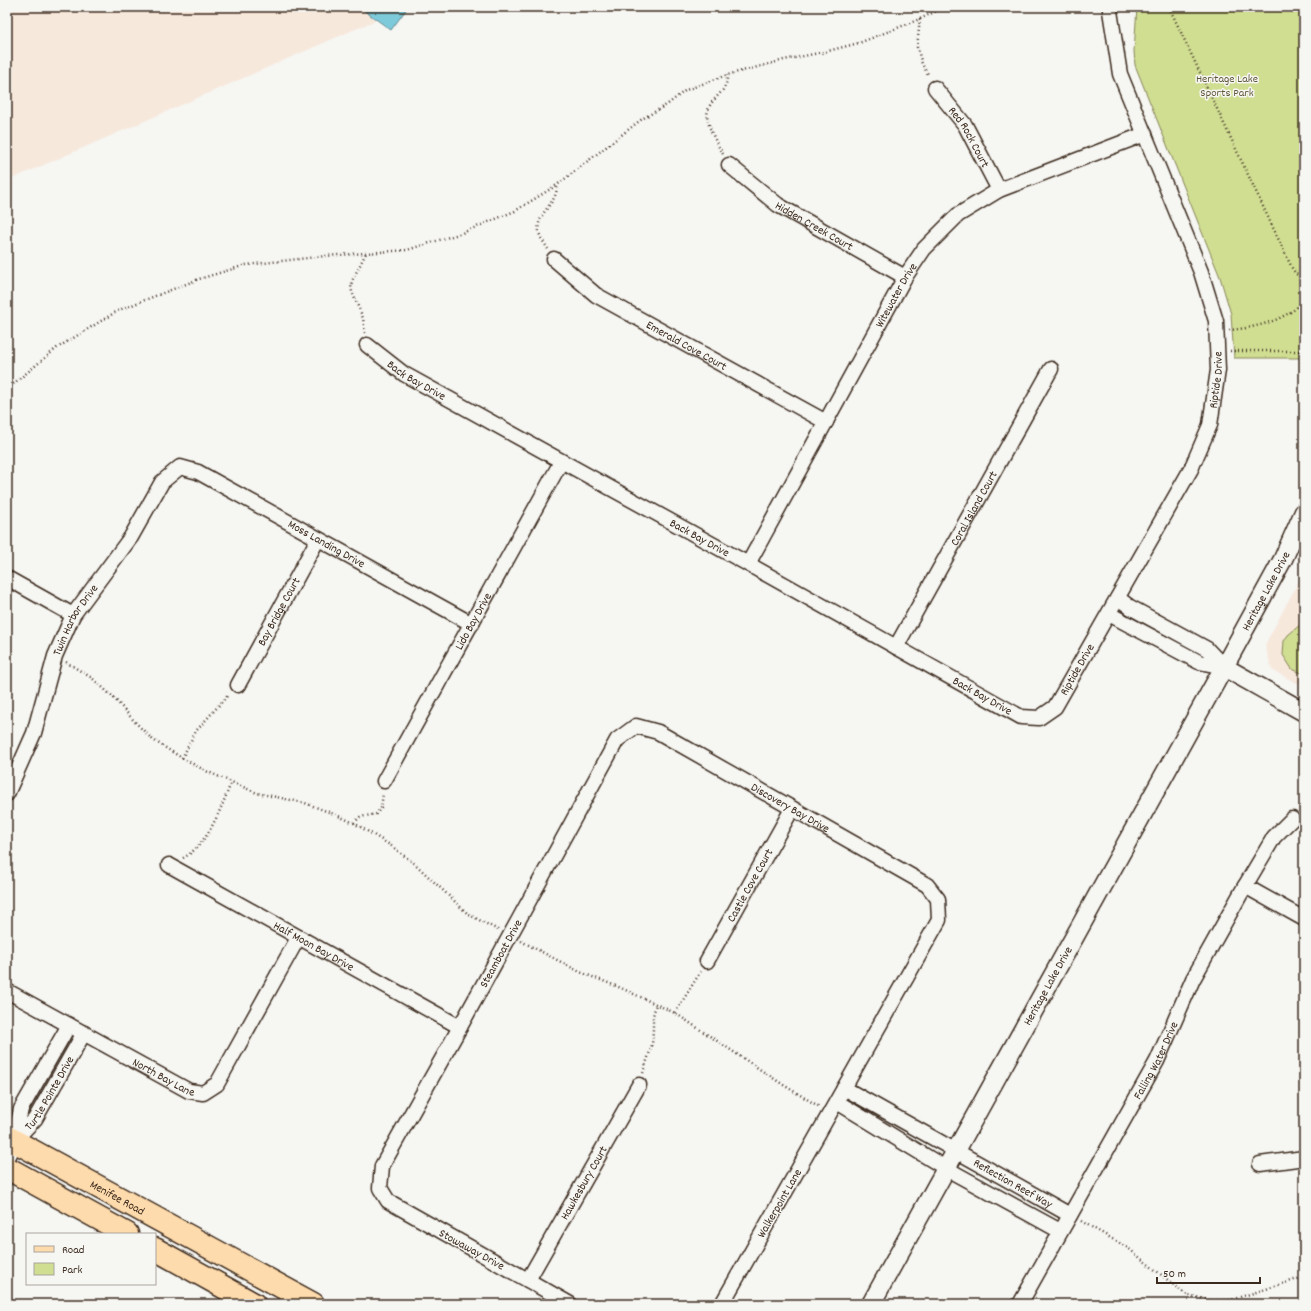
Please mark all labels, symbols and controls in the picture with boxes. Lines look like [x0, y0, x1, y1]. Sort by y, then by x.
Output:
park label: Heritage Lake Sports Park [1196, 71, 1258, 102]
street label: Red Rock Court [943, 104, 993, 171]
street label: Hidden Creek Court [771, 198, 856, 256]
street label: Witewater Drive [872, 260, 922, 331]
street label: Emerald Cove Court [643, 317, 730, 376]
street label: Riptide Drive [1206, 351, 1228, 410]
street label: Back Bay Drive [383, 357, 449, 405]
street label: Coral Island Court [947, 468, 1003, 549]
street label: Back Bay Drive [666, 515, 732, 562]
street label: Moss Landing Drive [284, 516, 368, 573]
street label: Heritage Lake Drive [1238, 549, 1295, 634]
street label: Bay Bridge Court [254, 574, 306, 649]
street label: Twin Harbor Drive [49, 581, 103, 659]
street label: Lido Bay Drive [451, 590, 497, 653]
street label: Riptide Drive [1056, 641, 1099, 699]
street label: Back Bay Drive [949, 673, 1015, 720]
street label: Discovery Bay Drive [747, 780, 832, 838]
street label: Castle Cove Court [723, 846, 778, 926]
street label: Steamboat Drive [476, 917, 527, 991]
street label: Half Moon Bay Drive [270, 918, 357, 976]
street label: Heritage Lake Drive [1020, 944, 1078, 1029]
street label: Falling Water Drive [1130, 1019, 1183, 1103]
street label: Turtle Pointe Drive [21, 1053, 79, 1135]
street label: North Bay Lane [129, 1055, 196, 1102]
street label: Hawkesbury Court [557, 1143, 613, 1224]
street label: Reflection Reef Way [970, 1155, 1056, 1214]
street label: Walkerpoint Lane [754, 1166, 807, 1241]
street label: Menifee Road [86, 1177, 147, 1221]
street label: Stowaway Drive [435, 1225, 507, 1275]
legend [26, 1233, 156, 1285]
text: Road [62, 1242, 84, 1259]
scale bar [1157, 1259, 1260, 1285]
text: Park [62, 1262, 83, 1279]
text: 50 m [1163, 1266, 1186, 1283]

